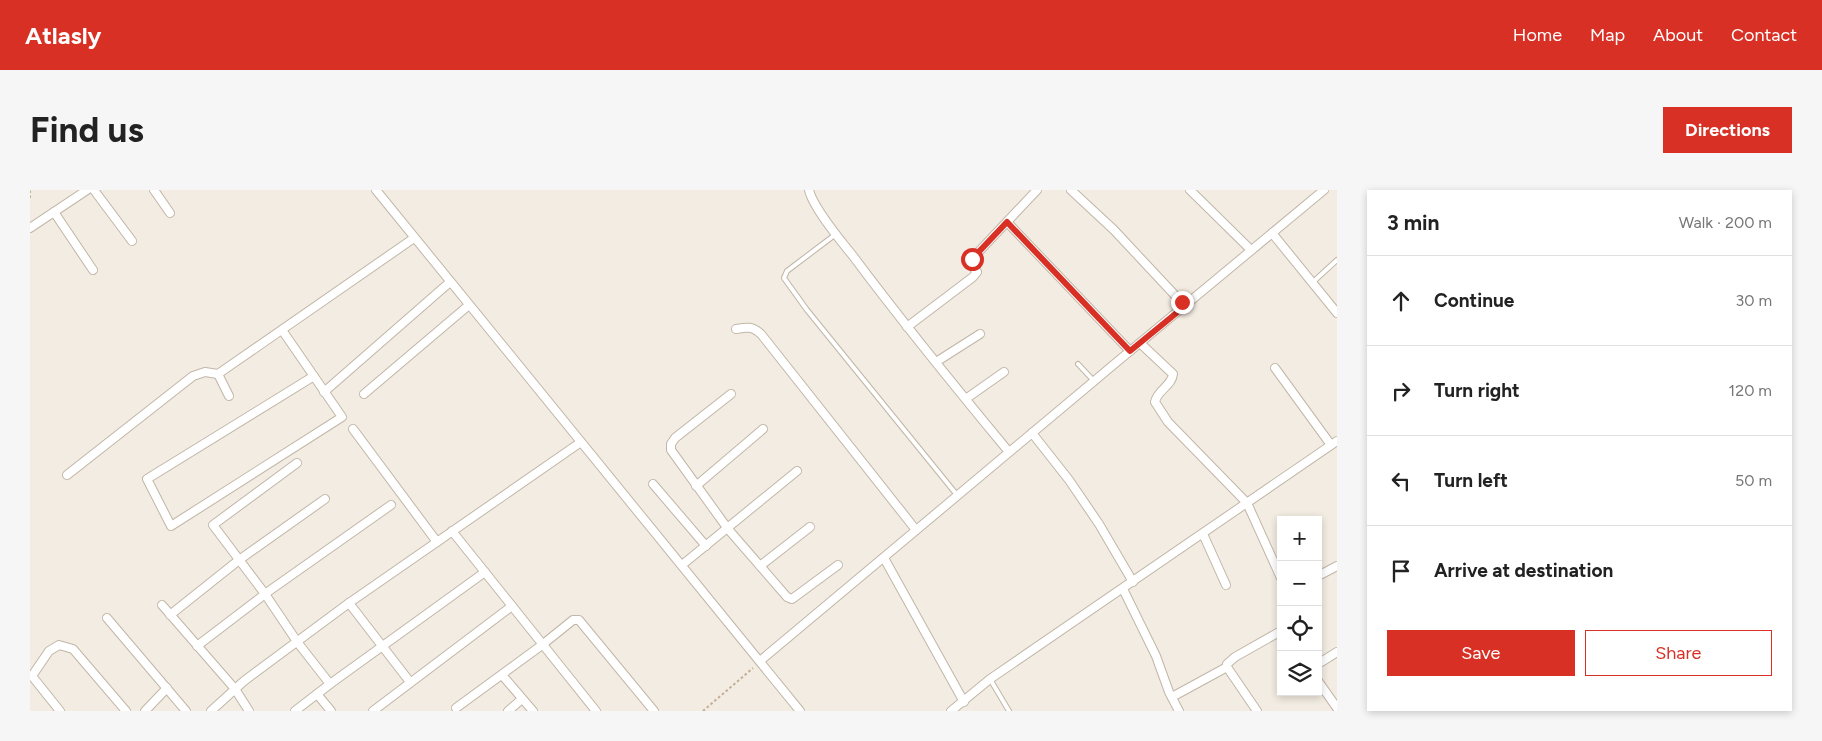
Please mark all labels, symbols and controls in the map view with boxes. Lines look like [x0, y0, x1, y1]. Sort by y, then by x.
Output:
text: Atlasly [25, 21, 101, 50]
text: Home [1513, 24, 1562, 46]
text: Map [1590, 24, 1625, 46]
text: About [1653, 24, 1703, 46]
text: Contact [1731, 24, 1797, 46]
button: Directions [1663, 107, 1792, 153]
text: Find us [30, 109, 144, 151]
text: 3 min [1387, 210, 1439, 235]
text: Walk · 200 m [1679, 213, 1772, 232]
route start [961, 248, 984, 271]
icon: ahead [1387, 287, 1415, 315]
text: Continue [1434, 289, 1514, 312]
route end [1171, 291, 1194, 314]
text: 30 m [1735, 291, 1772, 310]
icon: right [1387, 377, 1415, 405]
text: Turn right [1434, 379, 1520, 402]
text: 120 m [1729, 381, 1772, 400]
icon: left [1387, 467, 1415, 495]
text: Turn left [1434, 469, 1508, 492]
text: 50 m [1735, 471, 1772, 490]
map controls [1277, 516, 1322, 696]
button: + [1277, 516, 1322, 561]
icon: arrive [1387, 557, 1415, 585]
text: Arrive at destination [1434, 559, 1613, 582]
button: − [1277, 561, 1322, 606]
button: locate [1277, 606, 1322, 651]
button: Save [1387, 630, 1575, 676]
button: Share [1585, 630, 1772, 676]
button: layers [1277, 651, 1322, 696]

